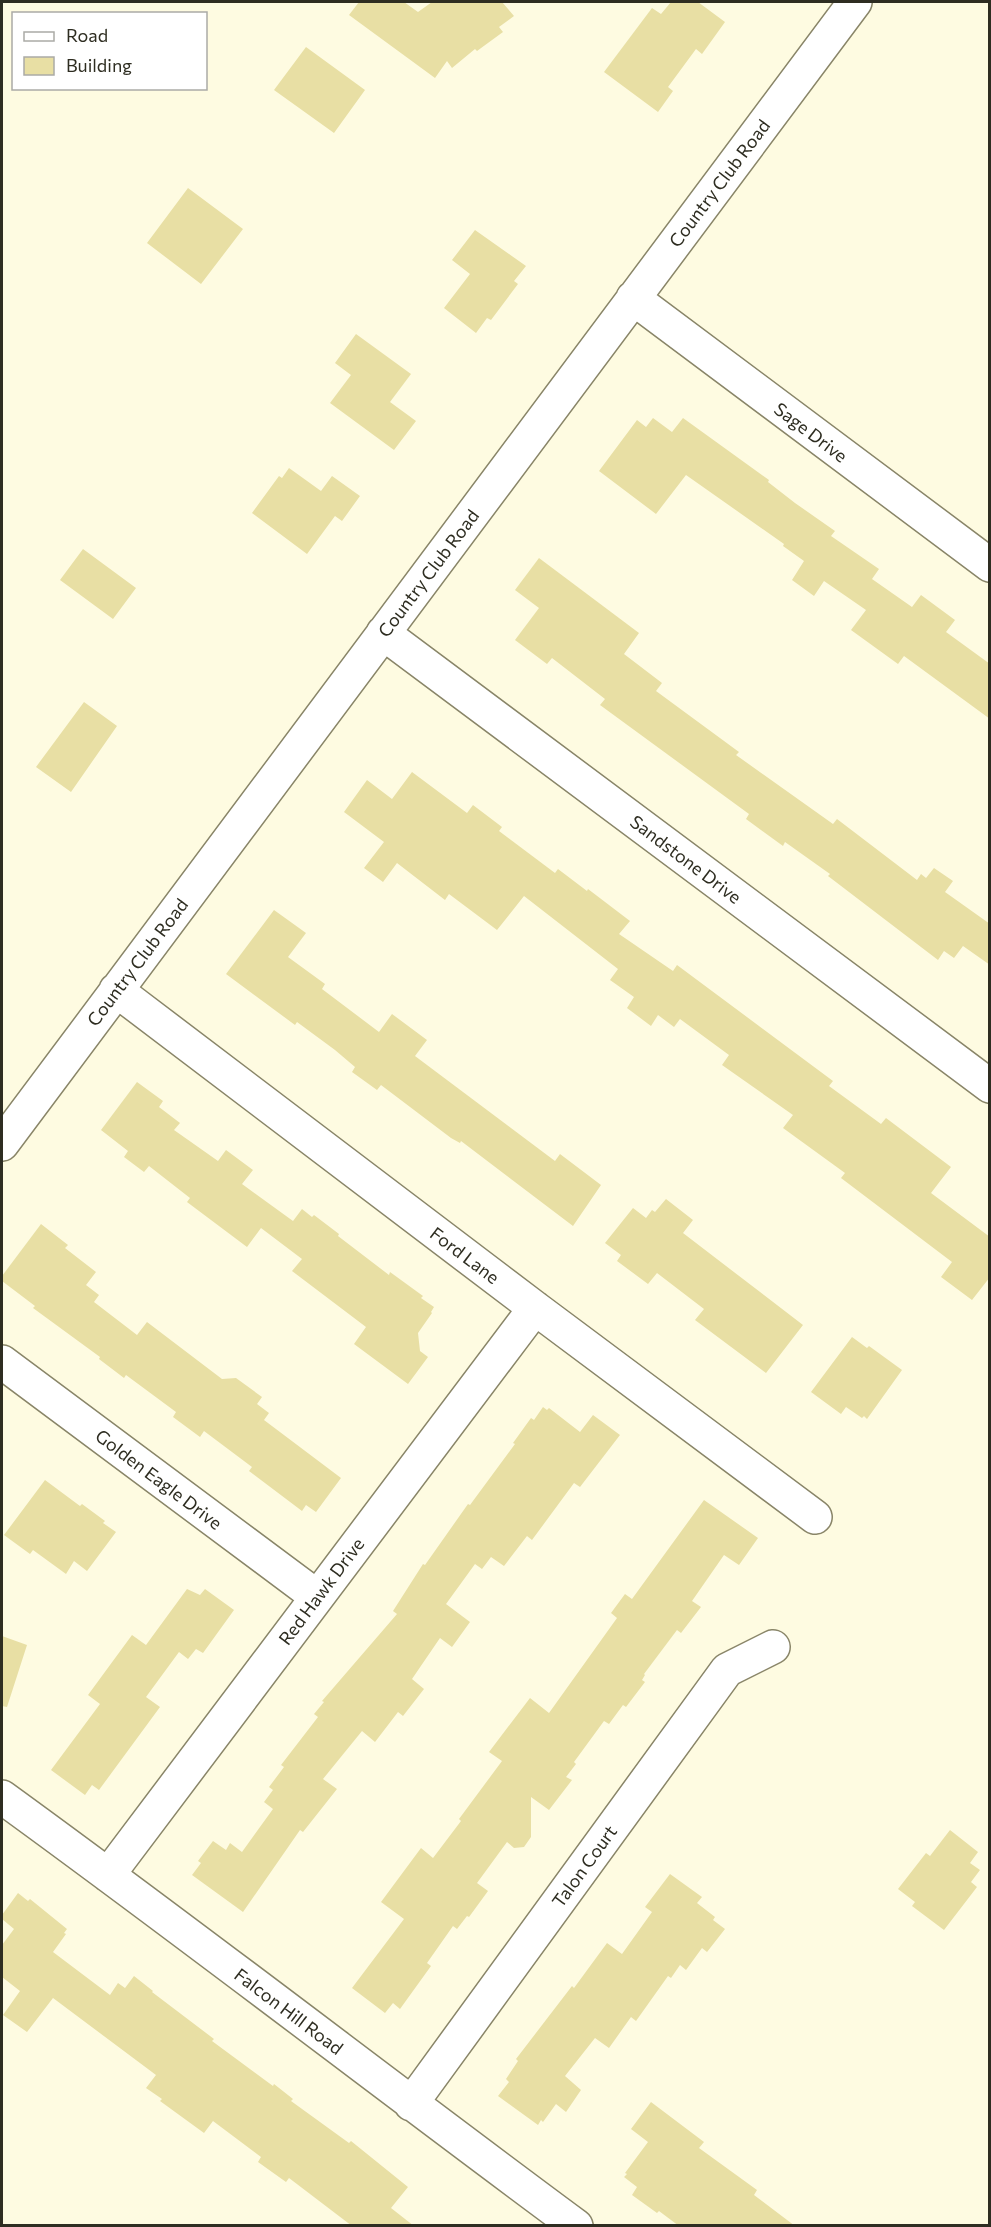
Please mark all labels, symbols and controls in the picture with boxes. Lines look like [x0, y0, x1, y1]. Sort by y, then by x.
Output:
legend [12, 12, 207, 90]
text: Road [66, 24, 108, 46]
text: Building [66, 54, 132, 76]
street label: Country Club Road [664, 115, 774, 251]
street label: Sage Drive [770, 397, 852, 467]
street label: Country Club Road [373, 505, 483, 641]
street label: Sandstone Drive [626, 810, 746, 908]
street label: Country Club Road [82, 894, 192, 1030]
street label: Ford Lane [426, 1222, 504, 1288]
street label: Golden Eagle Drive [91, 1424, 227, 1534]
street label: Red Hawk Drive [274, 1533, 368, 1649]
street label: Talon Court [547, 1821, 621, 1911]
street label: Falcon Hill Road [230, 1963, 348, 2059]

